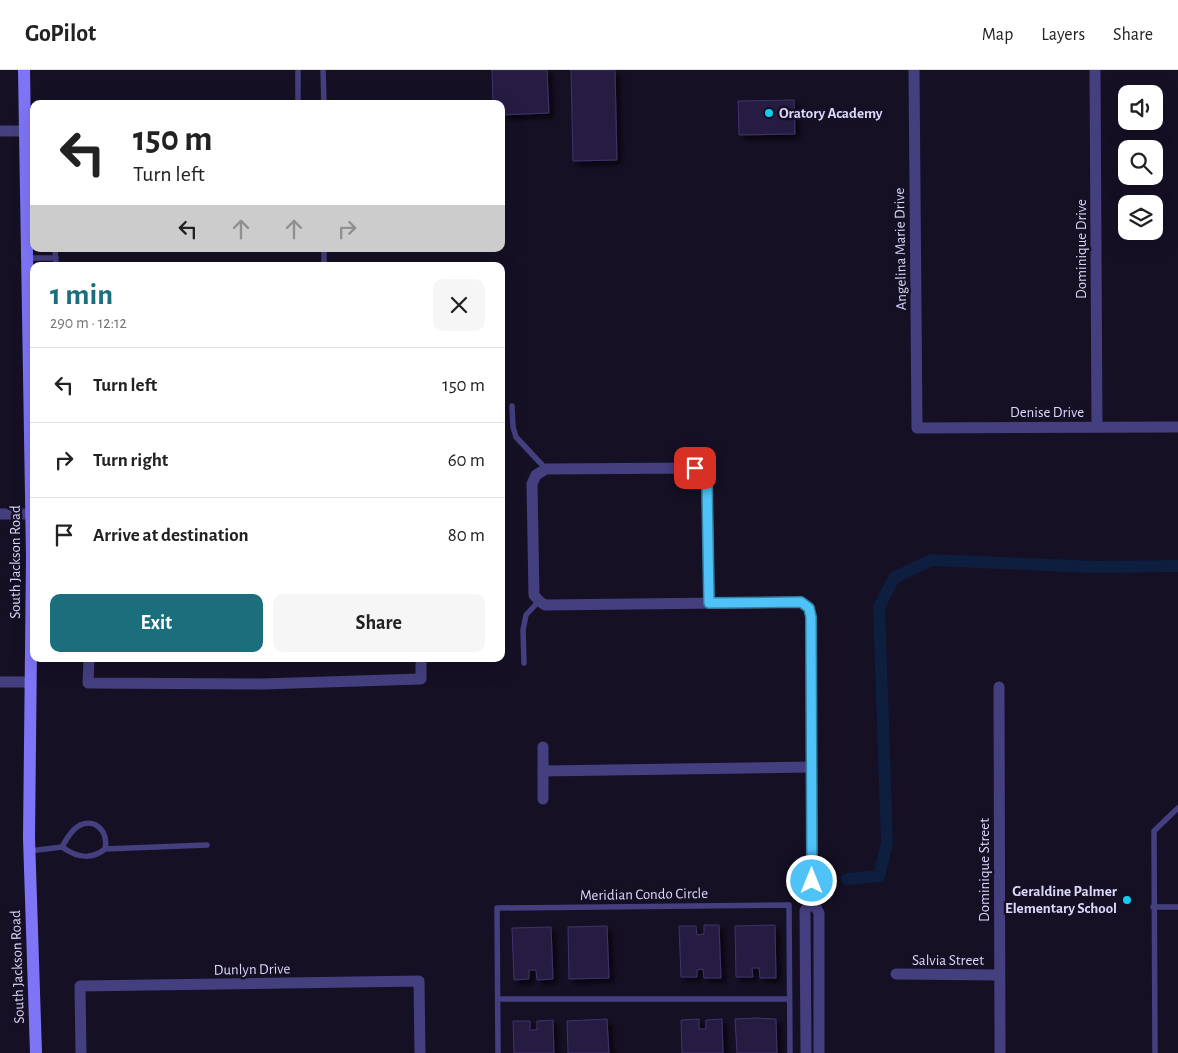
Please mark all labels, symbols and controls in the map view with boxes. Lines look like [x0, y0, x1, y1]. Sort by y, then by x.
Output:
text: GoPilot [25, 22, 96, 46]
text: Map [982, 26, 1013, 44]
text: Layers [1041, 26, 1085, 44]
text: Share [1113, 26, 1153, 44]
map controls [1118, 85, 1163, 240]
button: sound [1118, 85, 1163, 130]
place label: Oratory Academy [779, 106, 883, 121]
marker: Oratory Academy [763, 107, 775, 119]
icon: left [50, 120, 115, 185]
text: 150 m [133, 122, 213, 157]
button: search [1118, 140, 1163, 185]
text: Turn left [133, 163, 205, 185]
street label: Angelina Marie Drive [892, 188, 909, 310]
button: layers [1118, 195, 1163, 240]
street label: Dominique Drive [1074, 199, 1089, 299]
icon: left [174, 215, 202, 243]
icon: ahead [227, 215, 255, 243]
icon: ahead [280, 215, 308, 243]
icon: right [333, 215, 361, 243]
button: close [433, 279, 485, 331]
text: 1 min [50, 280, 113, 310]
text: 290 m · 12:12 [50, 315, 127, 331]
icon: left [50, 371, 78, 399]
text: Turn left [93, 376, 157, 395]
text: 150 m [442, 376, 485, 395]
street label: Denise Drive [1010, 405, 1084, 420]
icon: right [50, 446, 78, 474]
pin [674, 447, 716, 489]
text: Turn right [93, 451, 168, 470]
text: 60 m [448, 451, 485, 470]
icon: arrive [681, 454, 709, 482]
street label: South Jackson Road [8, 505, 23, 619]
icon: arrive [50, 521, 78, 549]
text: Arrive at destination [93, 526, 249, 545]
text: 80 m [448, 526, 485, 545]
button: Exit [50, 594, 263, 652]
button: Share [273, 594, 485, 652]
street label: Dominique Street [977, 818, 992, 922]
position arrow [785, 854, 837, 906]
place label: Geraldine Palmer Elementary School [1005, 884, 1118, 916]
street label: Meridian Condo Circle [580, 886, 708, 903]
marker: Geraldine Palmer Elementary School [1121, 894, 1133, 906]
street label: South Jackson Road [8, 910, 27, 1024]
street label: Salvia Street [912, 953, 984, 968]
street label: Dunlyn Drive [214, 961, 290, 978]

